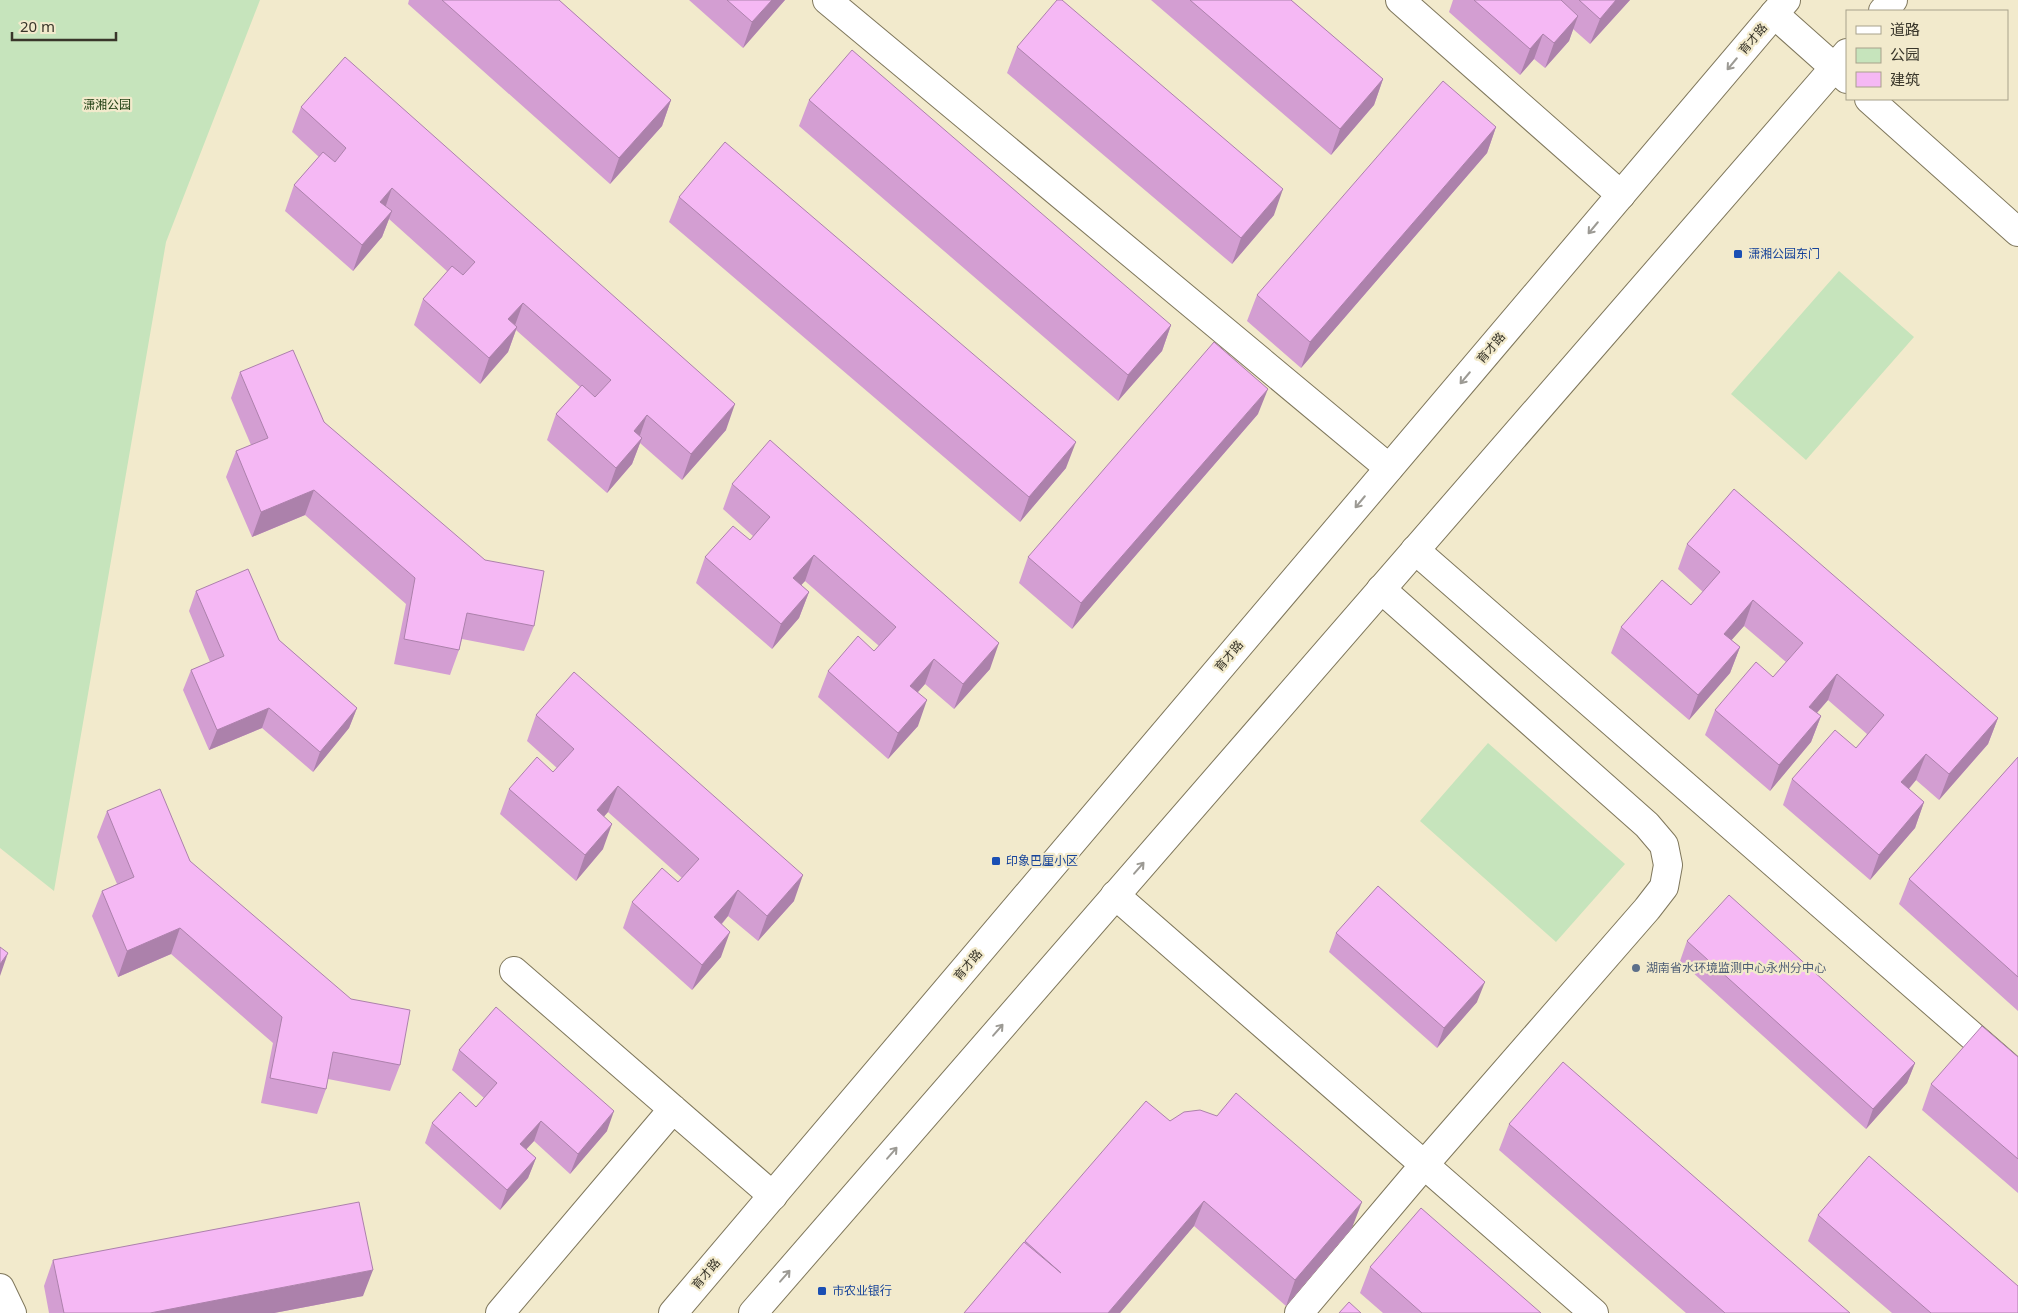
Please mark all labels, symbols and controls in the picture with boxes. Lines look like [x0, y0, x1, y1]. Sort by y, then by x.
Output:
scale bar [12, 10, 116, 42]
legend [1846, 10, 2008, 100]
text: 20 m [20, 16, 55, 36]
street label: 育才路 [1735, 19, 1771, 58]
text: 道路 [1890, 19, 1920, 39]
text: 公园 [1890, 44, 1920, 64]
one-way arrow [1727, 57, 1738, 70]
text: 建筑 [1890, 69, 1920, 89]
park label: 潇湘公园 [83, 96, 131, 113]
one-way arrow [1588, 221, 1599, 234]
place label: 潇湘公园东门 [1748, 245, 1820, 262]
marker: 潇湘公园东门 [1732, 248, 1744, 260]
street label: 育才路 [1473, 328, 1509, 367]
one-way arrow [1460, 372, 1471, 385]
one-way arrow [1354, 496, 1366, 509]
street label: 育才路 [1211, 636, 1247, 675]
place label: 印象巴厘小区 [1006, 852, 1078, 869]
marker: 印象巴厘小区 [990, 855, 1002, 867]
one-way arrow [1133, 861, 1144, 874]
street label: 育才路 [950, 945, 986, 984]
place label: 湖南省水环境监测中心永州分中心 [1646, 959, 1826, 976]
marker: 湖南省水环境监测中心永州分中心 [1630, 962, 1642, 974]
one-way arrow [992, 1024, 1004, 1037]
one-way arrow [886, 1147, 897, 1160]
street label: 育才路 [688, 1254, 724, 1293]
one-way arrow [780, 1270, 791, 1283]
place label: 市农业银行 [832, 1282, 892, 1299]
marker: 市农业银行 [816, 1285, 828, 1297]

